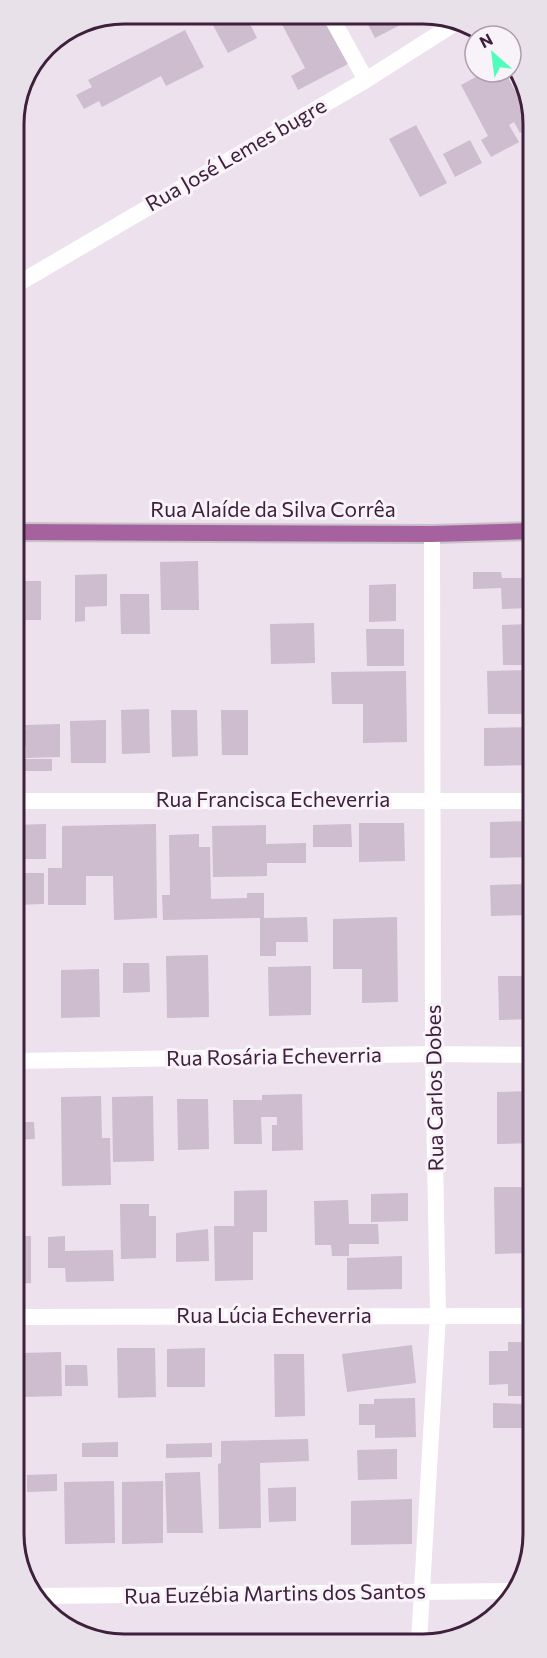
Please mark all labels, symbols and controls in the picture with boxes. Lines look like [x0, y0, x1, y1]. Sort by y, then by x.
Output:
north arrow [463, 24, 523, 84]
text: N [476, 29, 495, 52]
street label: Rua José Lemes bugre [140, 92, 330, 216]
street label: Rua Alaíde da Silva Corrêa [150, 496, 396, 521]
street label: Rua Francisca Echeverria [156, 786, 390, 811]
street label: Rua Carlos Dobes [420, 1004, 447, 1172]
street label: Rua Rosária Echeverria [166, 1041, 382, 1070]
street label: Rua Lúcia Echeverria [176, 1302, 372, 1327]
street label: Rua Euzébia Martins dos Santos [124, 1577, 426, 1608]

